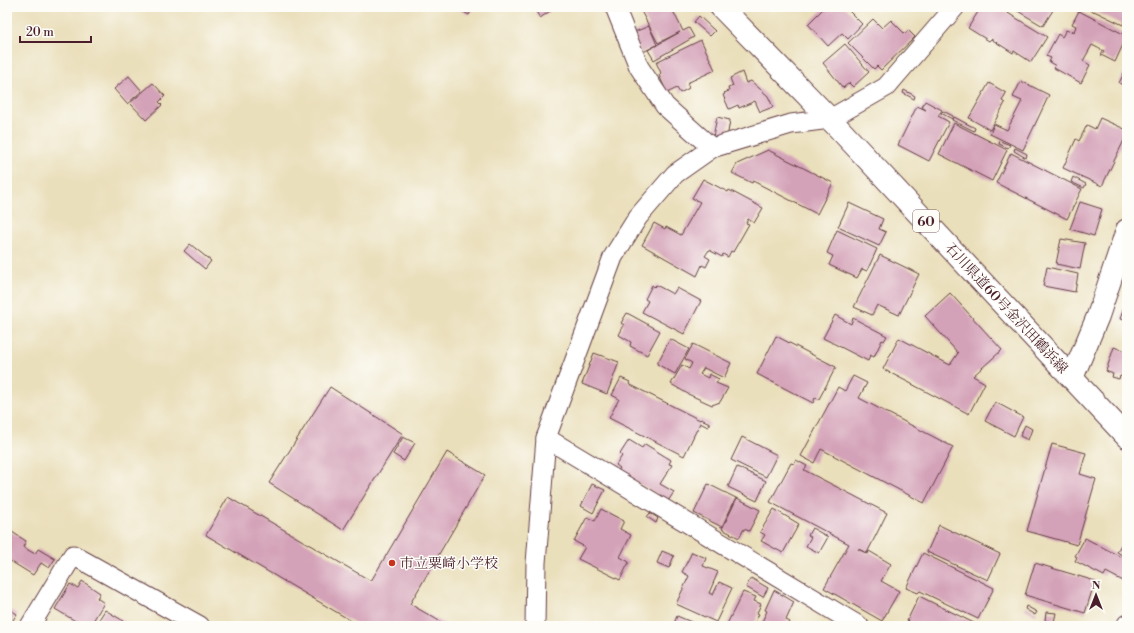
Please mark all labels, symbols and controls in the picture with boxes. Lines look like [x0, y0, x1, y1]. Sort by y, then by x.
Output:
scale bar [20, 18, 91, 44]
text: 20 m [26, 25, 54, 40]
road number: 60 [913, 210, 939, 232]
street label: 石川県道60号金沢田鶴浜線 [941, 240, 1071, 378]
place label: 市立粟崎小学校 [400, 555, 498, 573]
marker: 市立粟崎小学校 [387, 558, 397, 568]
north arrow [1076, 575, 1116, 615]
text: N [1092, 579, 1101, 593]

